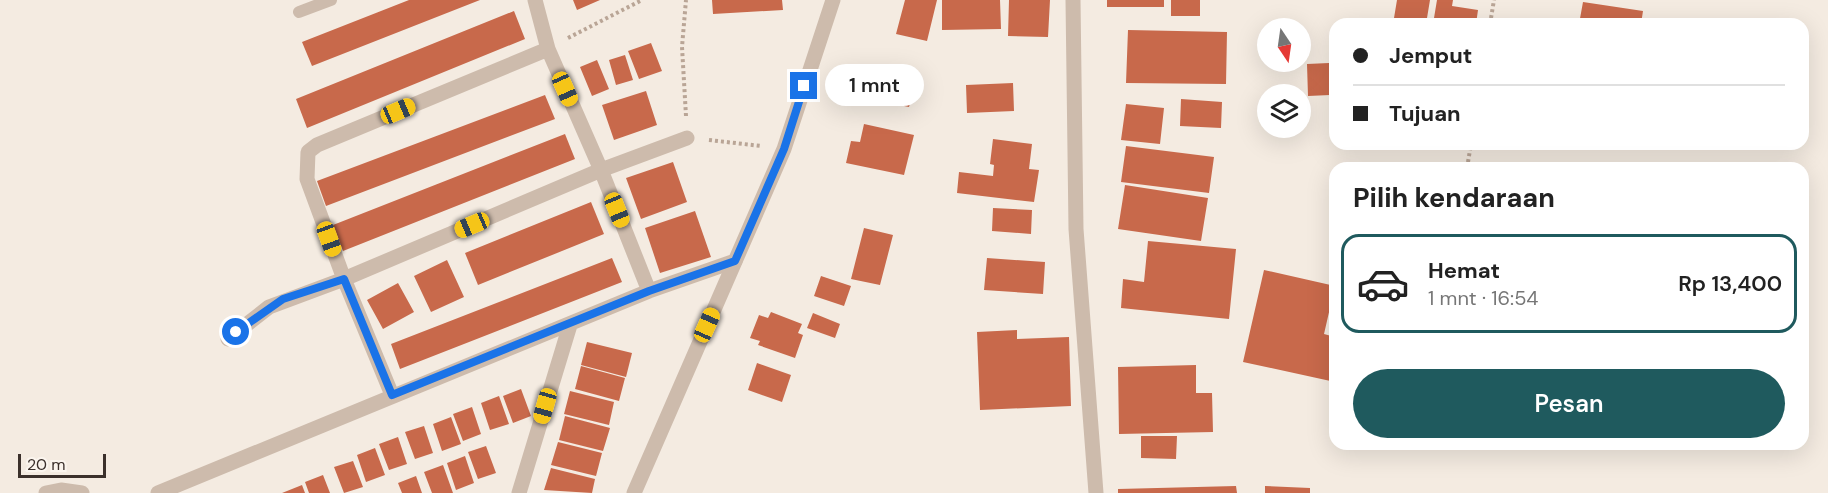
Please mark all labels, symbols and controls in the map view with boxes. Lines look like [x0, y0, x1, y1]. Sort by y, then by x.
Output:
north arrow [1257, 18, 1311, 72]
map controls [1257, 18, 1311, 138]
text: Jemput [1389, 41, 1472, 70]
callout: 1 mnt [825, 65, 924, 107]
car [549, 69, 581, 109]
route end [790, 72, 817, 99]
text: 1 mnt [849, 72, 900, 98]
button: layers [1257, 84, 1311, 138]
car [378, 96, 418, 126]
text: Tujuan [1389, 99, 1461, 128]
text: Pilih kendaraan [1353, 180, 1555, 215]
car [602, 190, 632, 230]
car [452, 210, 492, 240]
car [314, 219, 344, 259]
text: Hemat [1428, 256, 1500, 285]
icon: car [1356, 257, 1410, 311]
text: Rp 13,400 [1678, 269, 1782, 298]
text: 1 mnt · 16:54 [1428, 285, 1538, 311]
car [691, 305, 723, 345]
route start [222, 318, 249, 345]
button: Pesan [1353, 369, 1785, 438]
car [531, 386, 559, 426]
scale bar [18, 451, 106, 478]
text: 20 m [27, 454, 66, 475]

